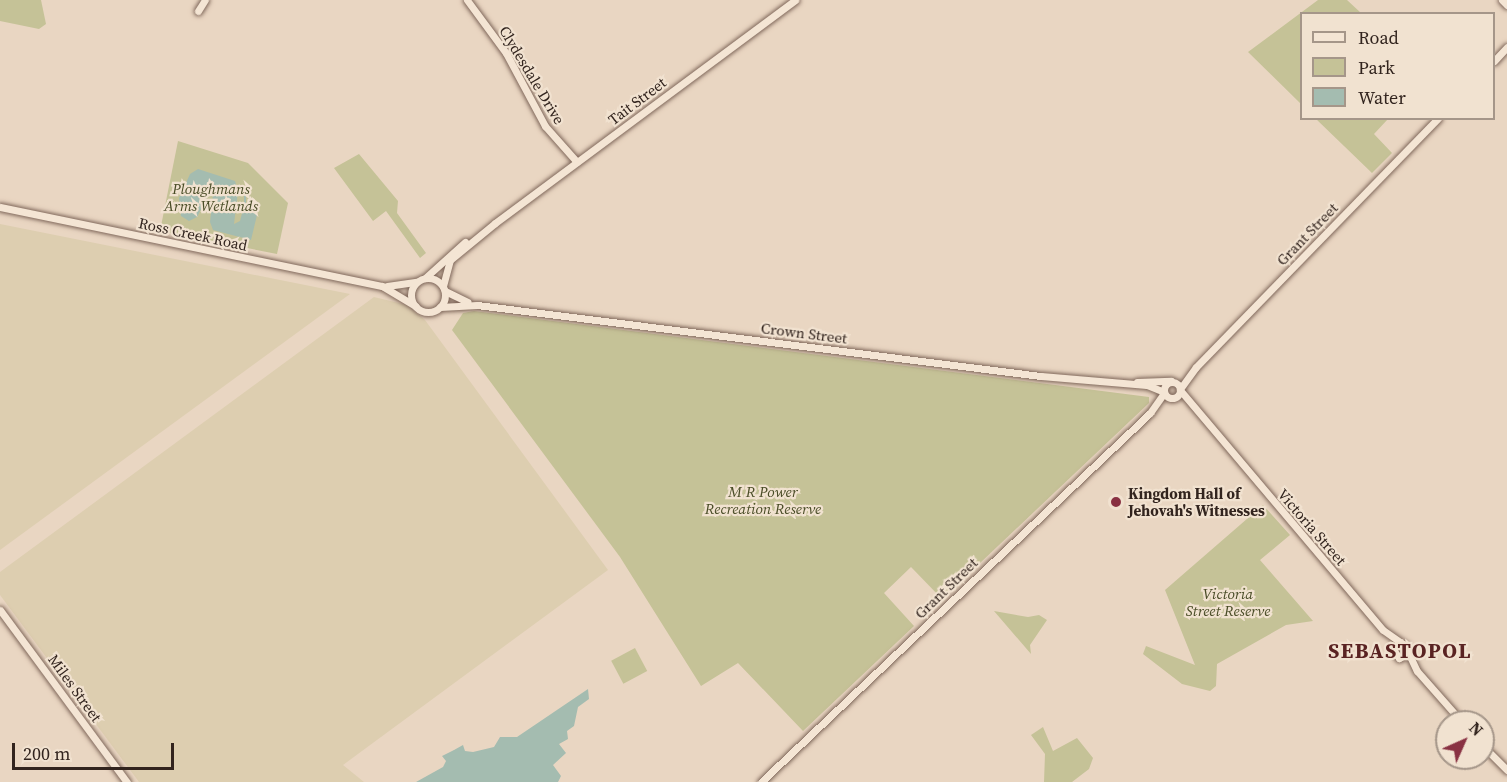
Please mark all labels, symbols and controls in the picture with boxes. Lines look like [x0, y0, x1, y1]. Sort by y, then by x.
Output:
legend [1300, 12, 1495, 120]
street label: Clydesdale Drive [496, 23, 568, 127]
text: Road [1358, 25, 1399, 50]
text: Park [1358, 55, 1395, 80]
street label: Tait Street [605, 73, 669, 129]
text: Water [1358, 85, 1406, 110]
park label: Ploughmans Arms Wetlands [164, 179, 258, 214]
street label: Grant Street [1273, 199, 1341, 269]
street label: Ross Creek Road [137, 214, 249, 254]
street label: Crown Street [760, 319, 848, 347]
park label: M R Power Recreation Reserve [705, 482, 821, 517]
place label: Kingdom Hall of Jehovah's Witnesses [1128, 484, 1265, 519]
street label: Victoria Street [1274, 485, 1350, 569]
marker: Kingdom Hall of Jehovah's Witnesses [1109, 495, 1123, 509]
street label: Grant Street [911, 554, 981, 622]
park label: Victoria Street Reserve [1186, 584, 1270, 619]
district label: SEBASTOPOL [1328, 638, 1472, 664]
street label: Miles Street [45, 651, 105, 725]
north arrow [1435, 710, 1495, 770]
text: N [1464, 717, 1488, 741]
scale bar [15, 731, 177, 769]
text: 200 m [23, 741, 70, 766]

